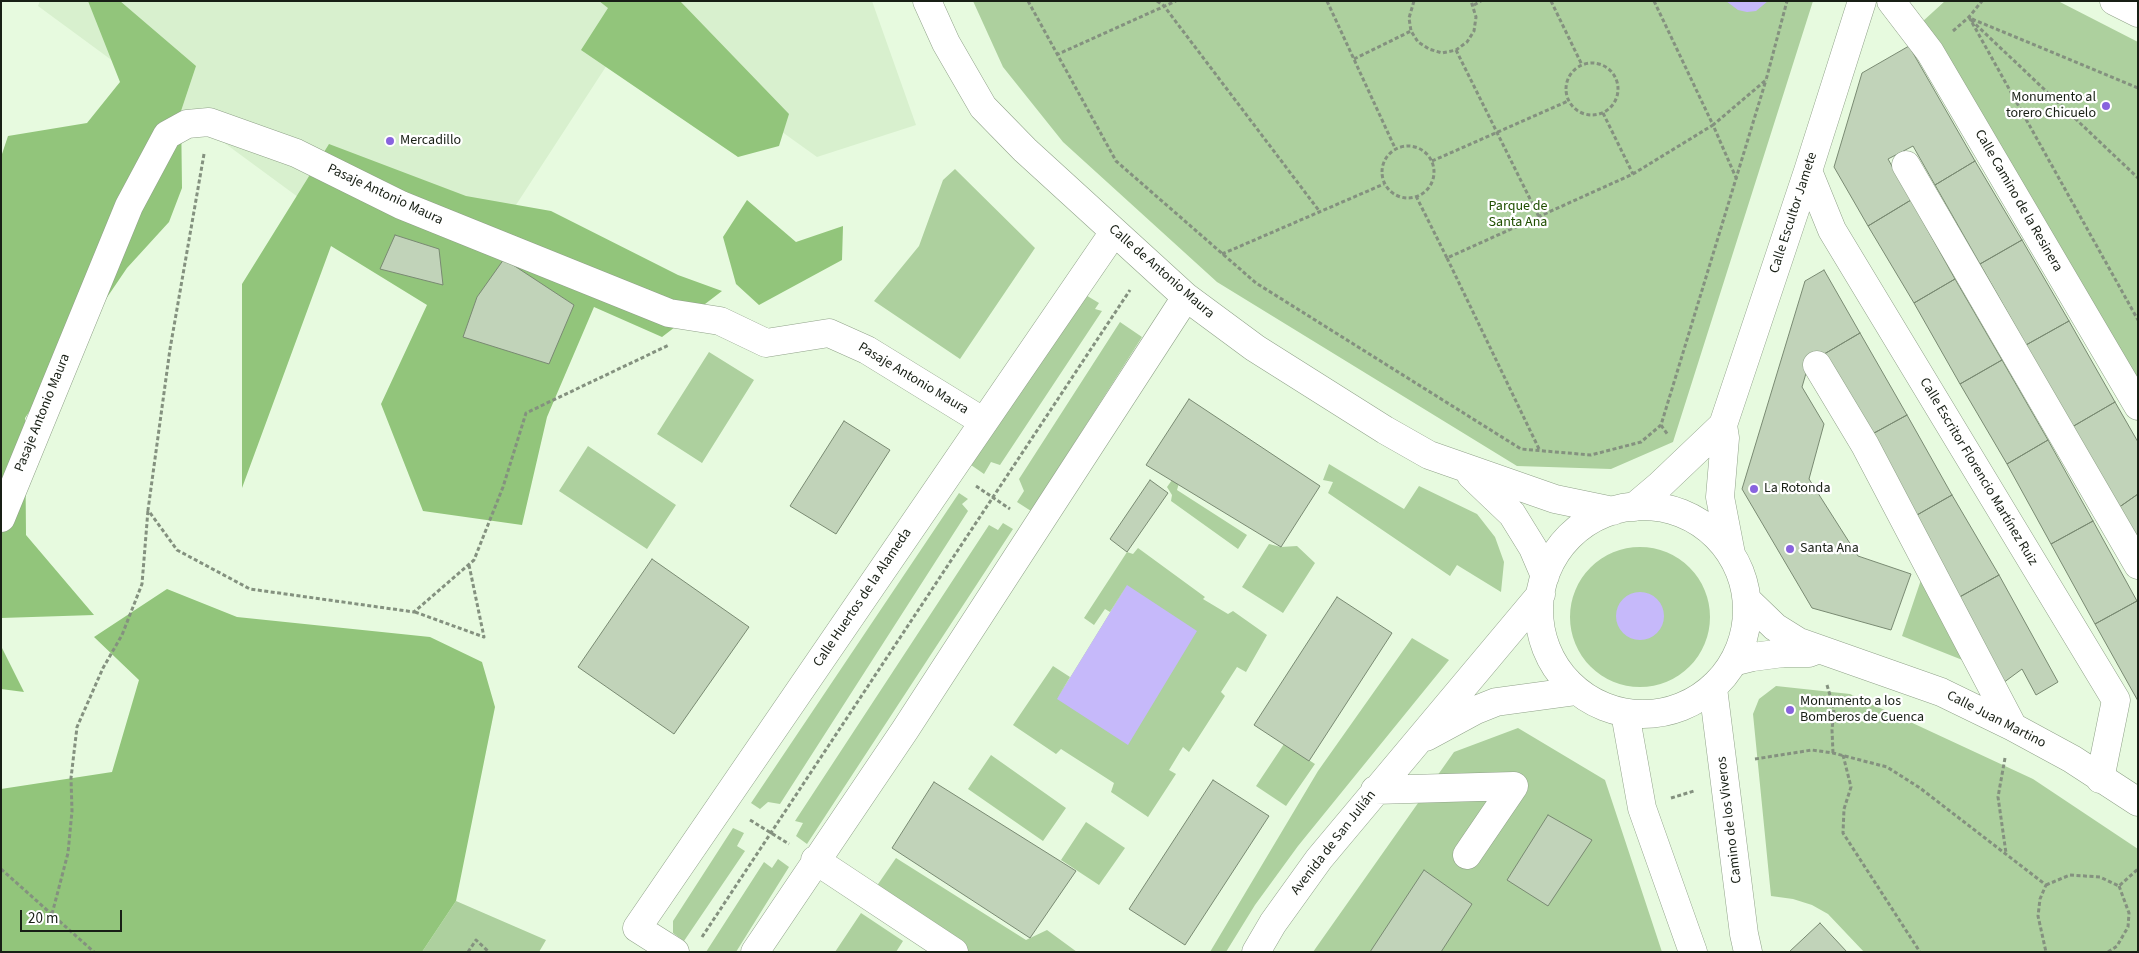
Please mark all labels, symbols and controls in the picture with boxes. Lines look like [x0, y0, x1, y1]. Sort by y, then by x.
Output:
place label: Monumento al torero Chicuelo [2006, 90, 2096, 122]
marker: Monumento al torero Chicuelo [2100, 100, 2112, 112]
street label: Calle Camino de la Resinera [1970, 127, 2066, 275]
place label: Mercadillo [400, 133, 461, 149]
marker: Mercadillo [384, 135, 396, 147]
street label: Calle Escultor Jamete [1767, 150, 1821, 276]
street label: Pasaje Antonio Maura [324, 161, 446, 229]
park label: Parque de Santa Ana [1489, 199, 1547, 232]
street label: Calle de Antonio Maura [1105, 221, 1217, 323]
street label: Pasaje Antonio Maura [855, 339, 971, 419]
street label: Pasaje Antonio Maura [12, 352, 74, 474]
street label: Calle Escritor Florencio Martínez Ruiz [1915, 375, 2041, 569]
place label: La Rotonda [1764, 481, 1830, 497]
marker: La Rotonda [1748, 483, 1760, 495]
street label: Calle Huertos de la Alameda [810, 525, 916, 671]
place label: Santa Ana [1800, 541, 1859, 557]
marker: Santa Ana [1784, 543, 1796, 555]
street label: Calle Juan Martino [1944, 688, 2048, 752]
place label: Monumento a los Bomberos de Cuenca [1800, 694, 1924, 726]
marker: Monumento a los Bomberos de Cuenca [1784, 704, 1796, 716]
street label: Camino de los Viveros [1714, 756, 1746, 884]
street label: Avenida de San Julián [1288, 787, 1380, 899]
scale bar [22, 900, 125, 932]
text: 20 m [28, 908, 58, 929]

